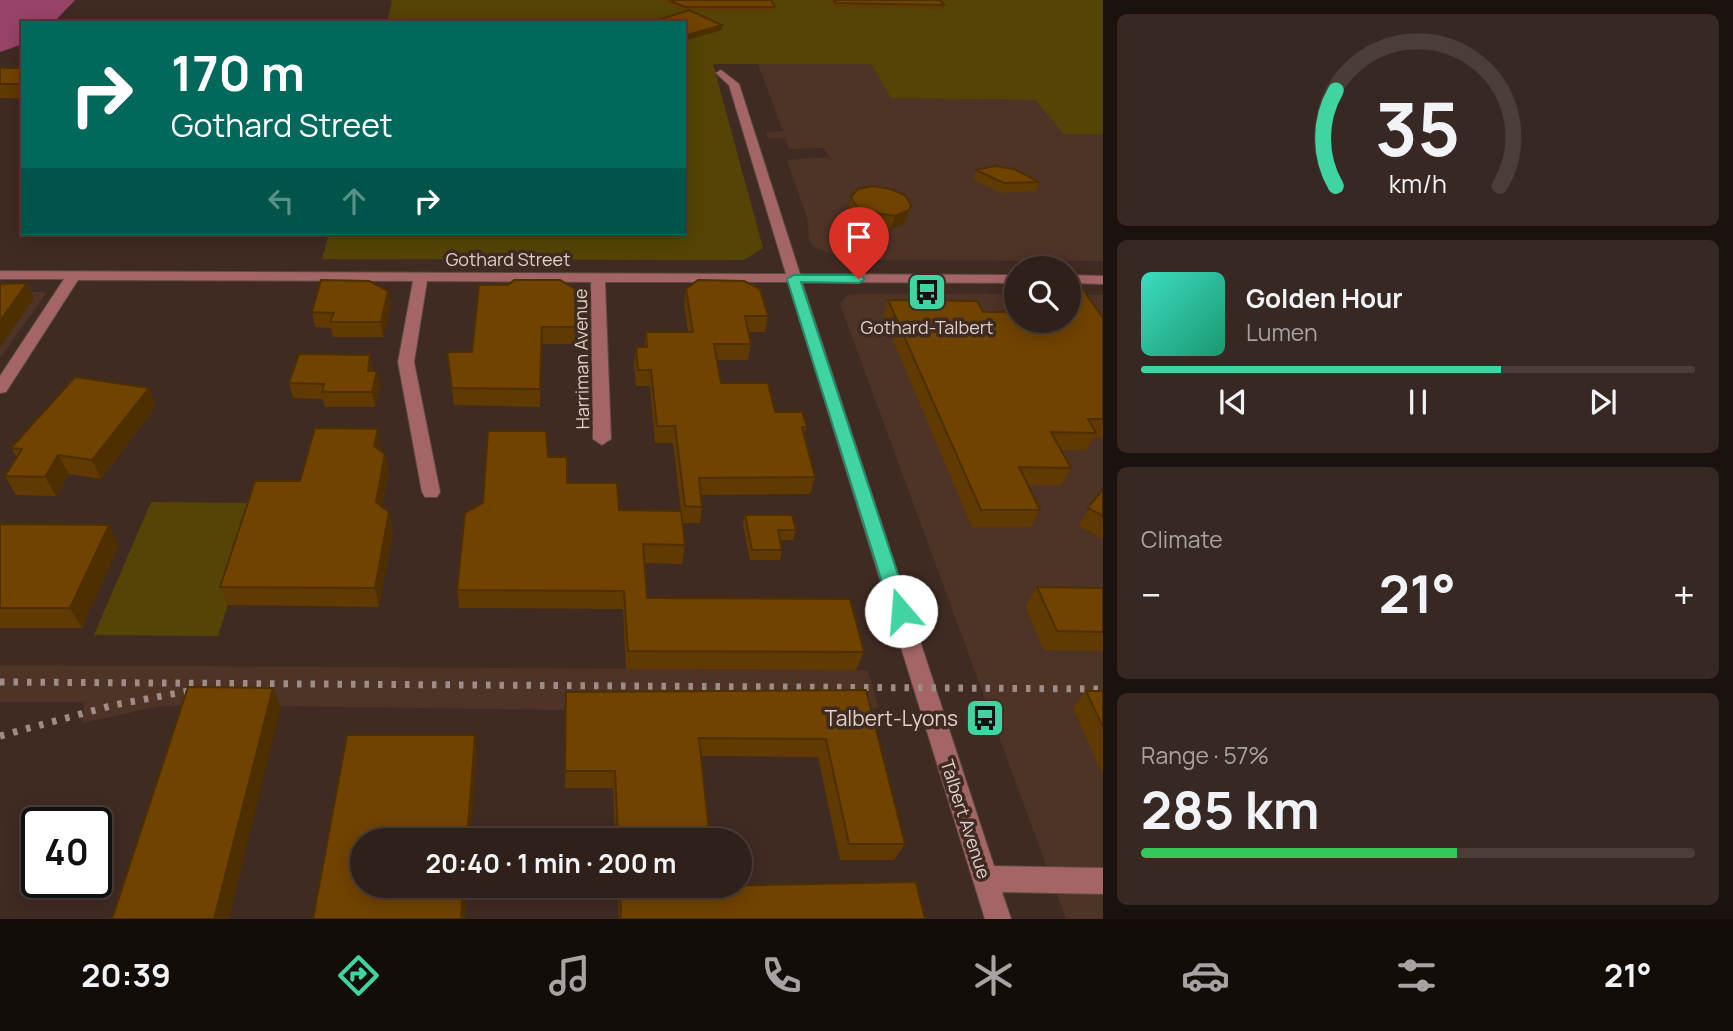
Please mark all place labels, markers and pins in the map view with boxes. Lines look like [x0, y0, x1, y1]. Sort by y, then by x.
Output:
pin [829, 207, 889, 279]
bus stop icon: Gothard-Talbert [906, 271, 948, 313]
place label: Gothard-Talbert [861, 315, 993, 339]
bus stop icon: Talbert-Lyons [964, 697, 1006, 739]
place label: Talbert-Lyons [825, 704, 958, 732]

